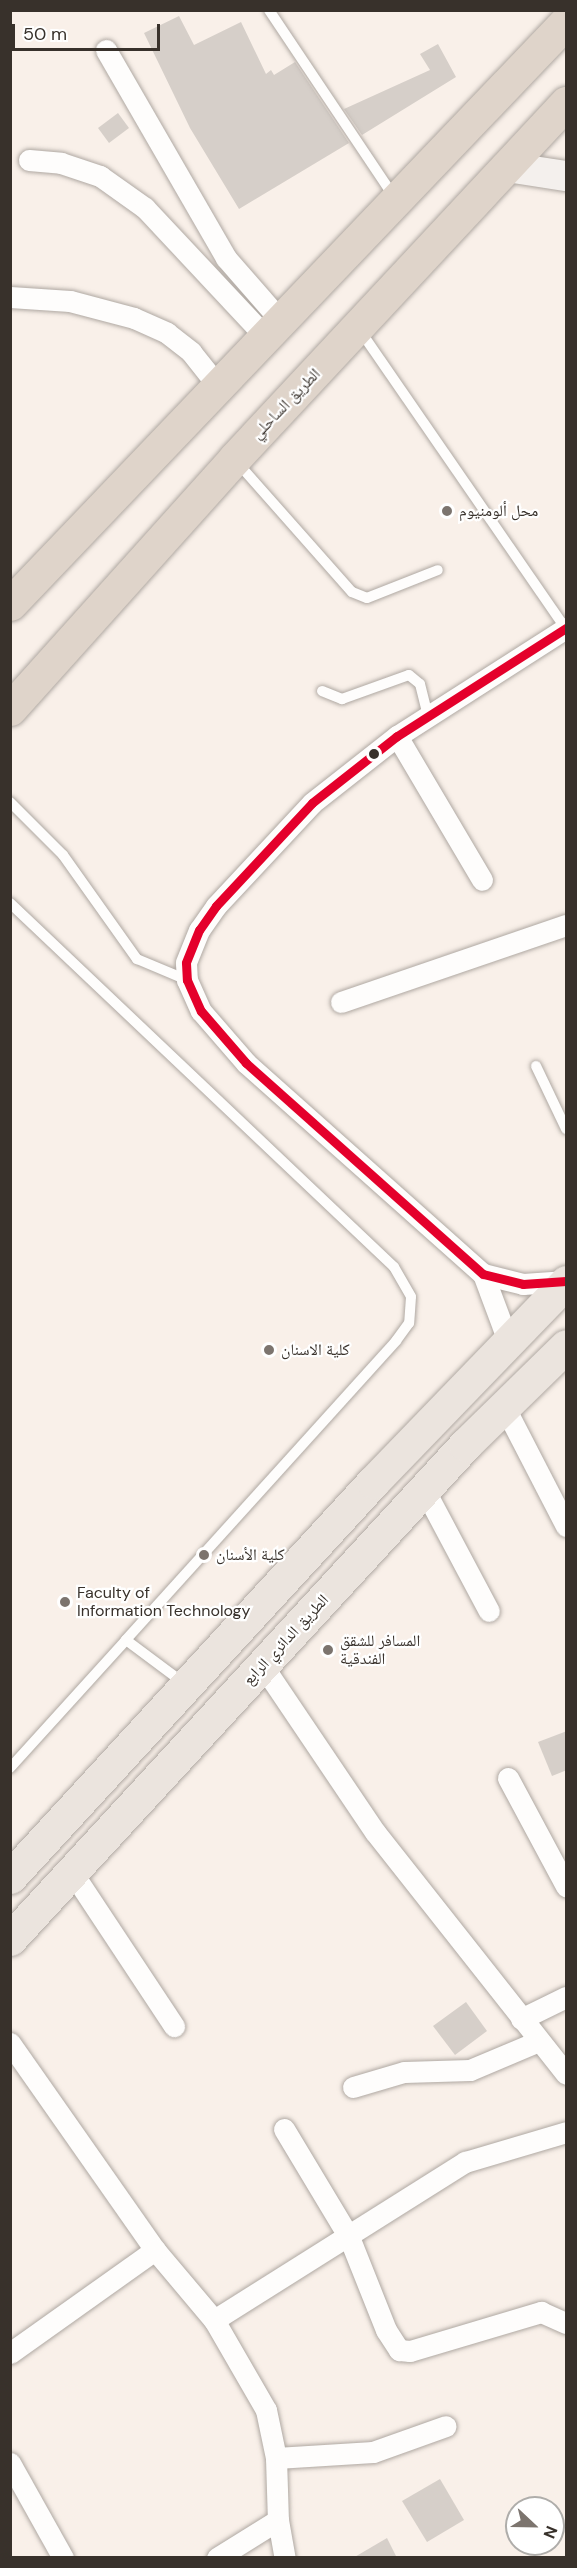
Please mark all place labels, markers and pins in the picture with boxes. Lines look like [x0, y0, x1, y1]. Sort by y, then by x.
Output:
place label: محل ألومنيوم [459, 501, 538, 521]
marker: محل ألومنيوم [440, 504, 454, 518]
unlabelled marker [368, 748, 380, 760]
place label: كلية الاسنان [281, 1340, 350, 1360]
marker: كلية الاسنان [262, 1343, 276, 1357]
place label: كلية الأسنان [216, 1545, 285, 1565]
marker: كلية الأسنان [197, 1548, 211, 1562]
place label: Faculty of Information Technology [77, 1583, 250, 1621]
marker: Faculty of Information Technology [58, 1595, 72, 1609]
place label: المسافر للشقق الفندقية [340, 1631, 420, 1669]
marker: المسافر للشقق الفندقية [321, 1643, 335, 1657]

